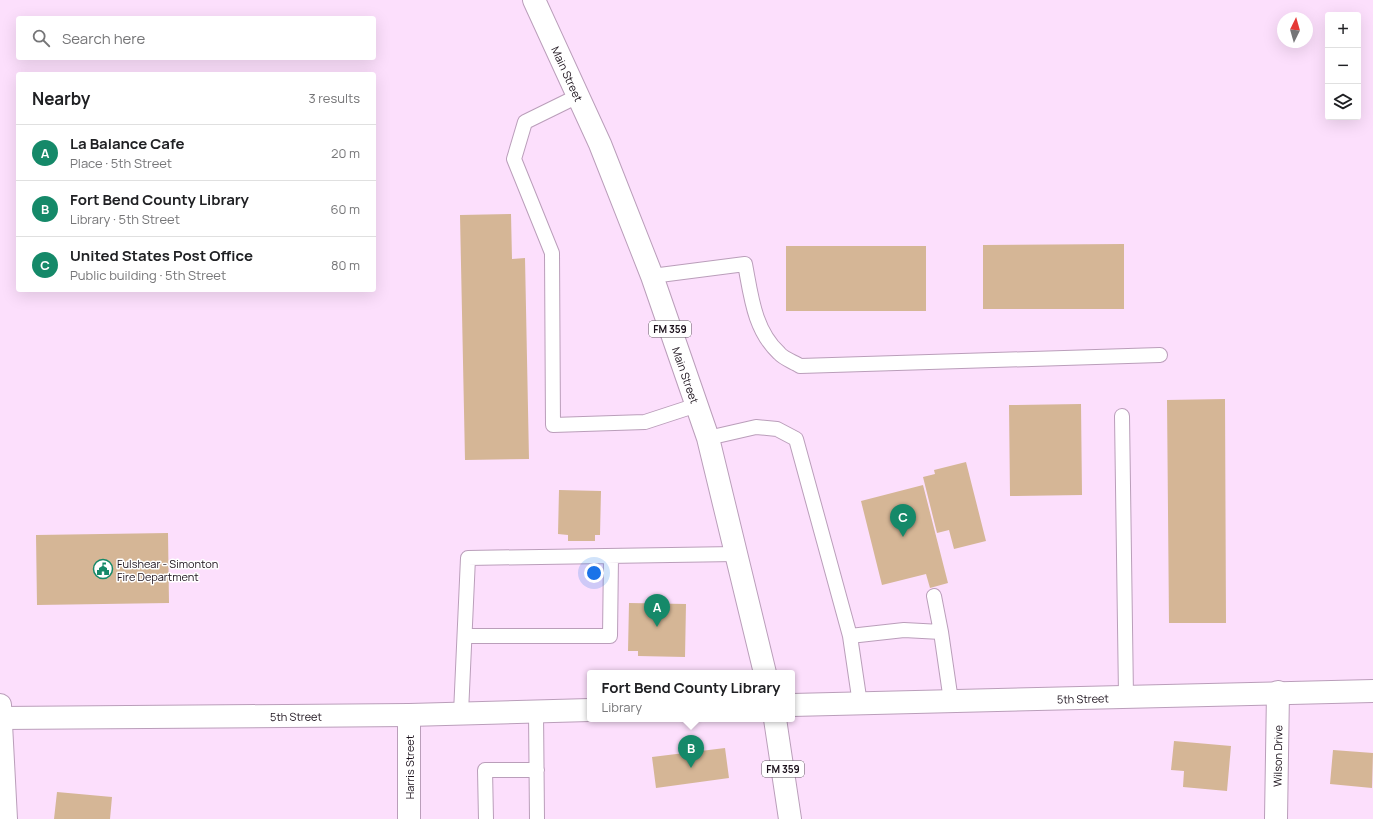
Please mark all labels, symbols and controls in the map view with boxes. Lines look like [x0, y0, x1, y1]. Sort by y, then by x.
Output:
north arrow [1277, 12, 1313, 48]
map controls [1325, 12, 1361, 120]
button: + [1325, 12, 1361, 48]
search box [16, 16, 376, 60]
icon: search [30, 27, 52, 49]
text: Search here [62, 28, 145, 49]
street label: Main Street [549, 44, 587, 104]
button: − [1325, 48, 1361, 84]
button: layers [1325, 84, 1361, 120]
text: Nearby [32, 87, 90, 110]
text: 3 results [308, 89, 360, 107]
text: La Balance Cafe [70, 133, 184, 154]
text: A [41, 144, 49, 162]
text: 20 m [331, 144, 360, 162]
text: Place · 5th Street [70, 154, 172, 172]
text: Fort Bend County Library [70, 189, 249, 210]
text: B [41, 200, 49, 218]
text: 60 m [330, 200, 360, 218]
text: Library · 5th Street [70, 210, 180, 228]
text: United States Post Office [70, 245, 253, 266]
text: C [40, 256, 50, 274]
text: 80 m [331, 256, 360, 274]
text: Public building · 5th Street [70, 266, 226, 284]
road number: FM 359 [649, 321, 691, 337]
street label: Main Street [669, 345, 703, 405]
pin: C [890, 504, 916, 537]
place label: Fulshear - Simonton Fire Department [117, 556, 218, 584]
public building icon: Fulshear - Simonton Fire Department [92, 558, 114, 580]
your location [584, 563, 604, 583]
pin: A [644, 594, 670, 627]
popup [587, 670, 795, 722]
text: Fort Bend County Library [602, 677, 780, 698]
street label: 5th Street [1057, 690, 1109, 706]
text: Library [602, 698, 642, 716]
street label: 5th Street [270, 708, 322, 724]
street label: Wilson Drive [1269, 724, 1285, 787]
street label: Harris Street [402, 735, 417, 799]
pin: B [678, 735, 704, 768]
road number: FM 359 [762, 761, 804, 777]

